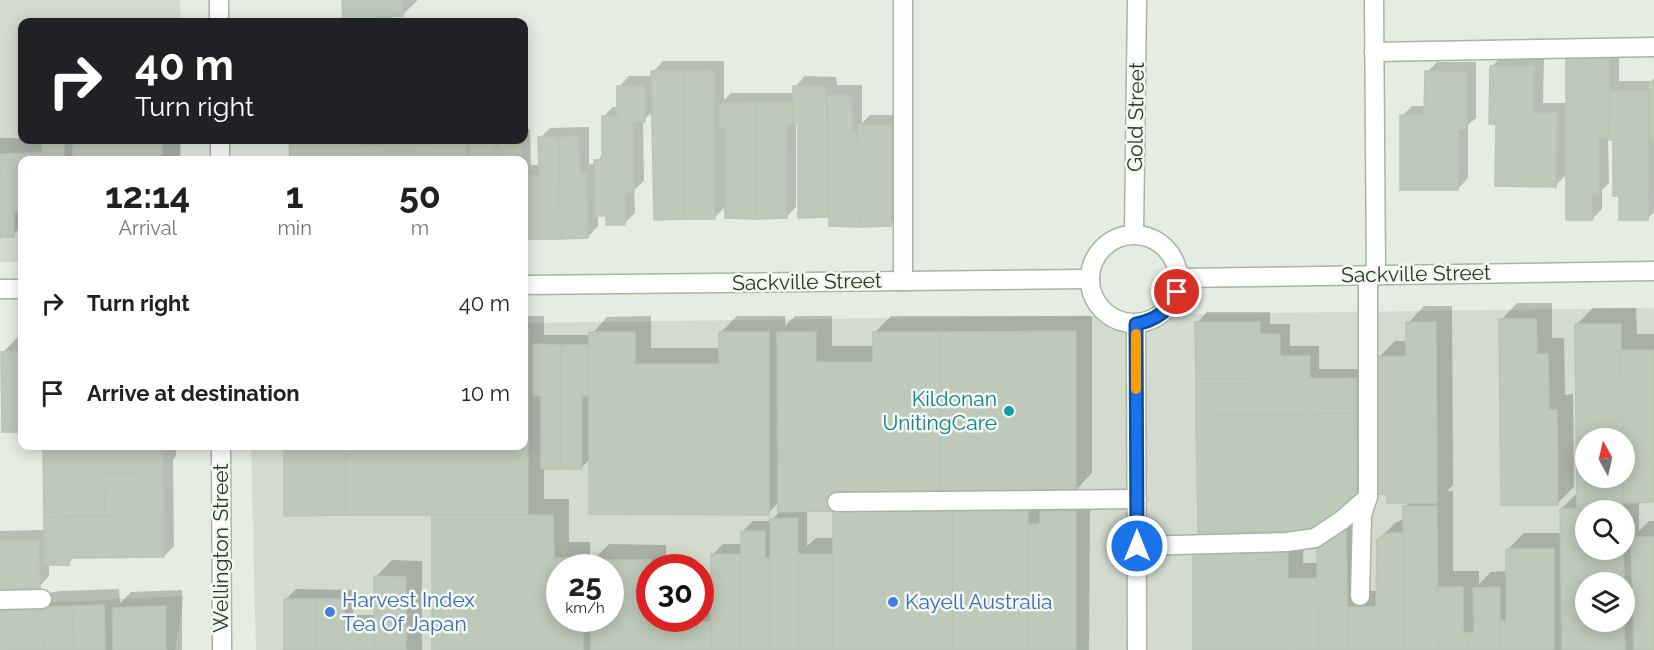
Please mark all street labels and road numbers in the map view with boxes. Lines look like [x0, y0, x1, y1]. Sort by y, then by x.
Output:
street label: Gold Street [1122, 62, 1149, 172]
street label: Sackville Street [1341, 260, 1491, 287]
street label: Sackville Street [732, 268, 882, 295]
street label: Wellington Street [208, 463, 233, 633]

